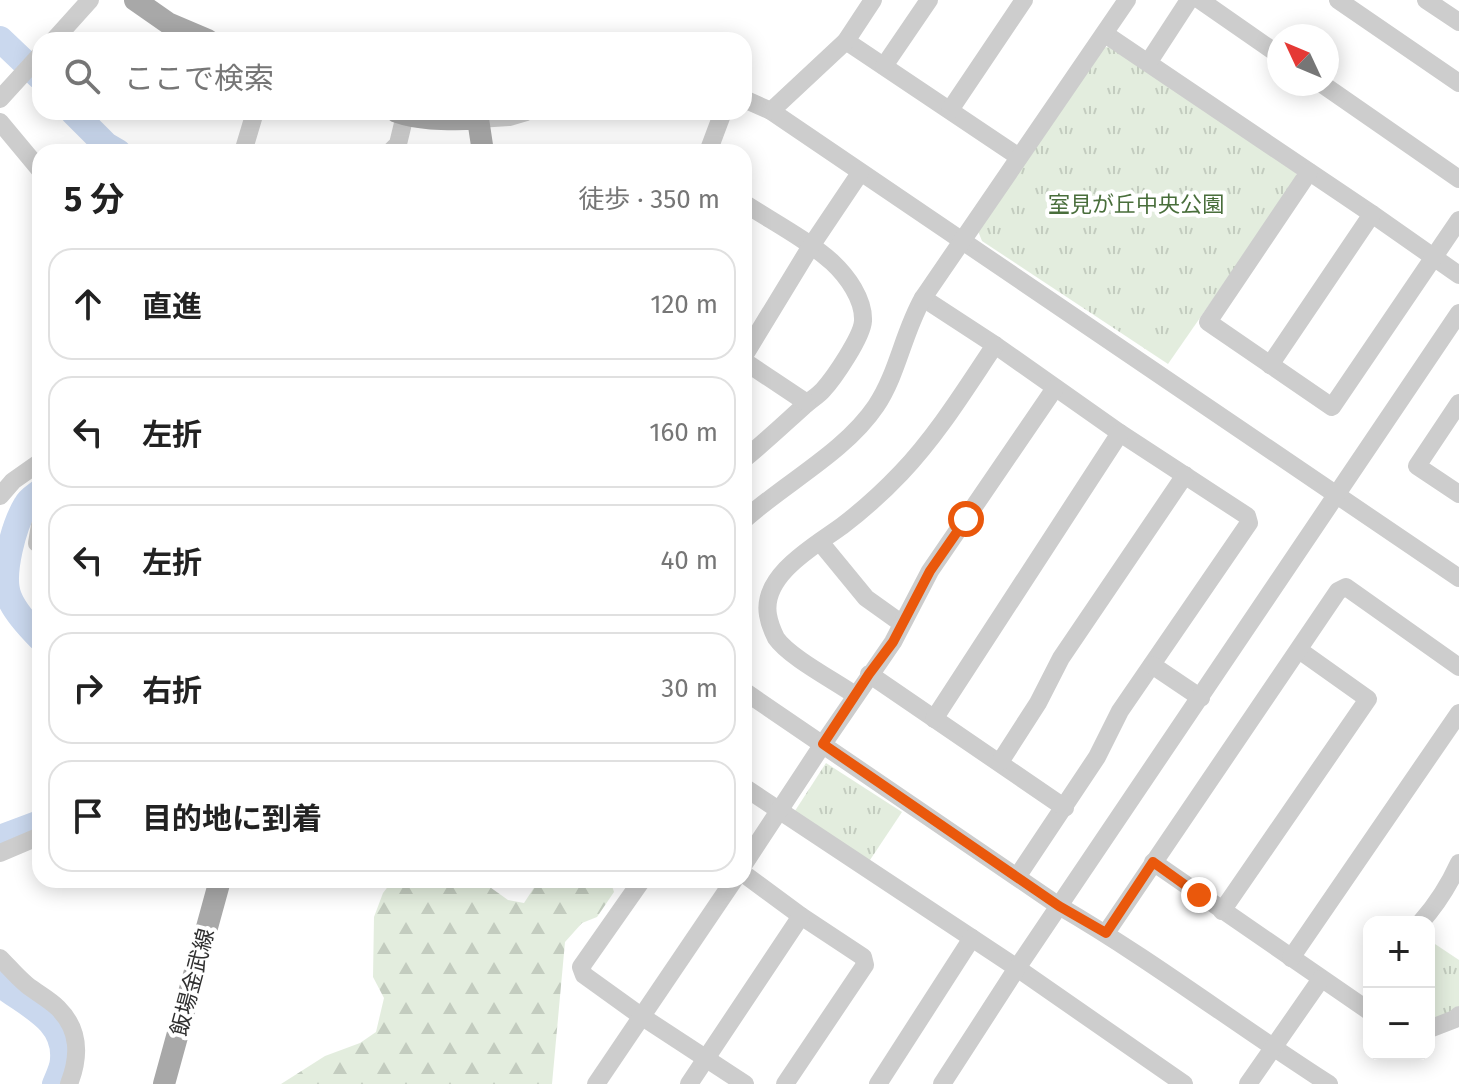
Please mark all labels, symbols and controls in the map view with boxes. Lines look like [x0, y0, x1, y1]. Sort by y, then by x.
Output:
north arrow [1267, 24, 1339, 96]
search box [32, 32, 752, 120]
icon: search [60, 54, 104, 98]
text: ここで検索 [124, 61, 274, 97]
text: 5 分 [64, 179, 124, 220]
text: 徒歩 · 350 m [578, 184, 720, 215]
park label: 室見が丘中央公園 [1048, 191, 1224, 218]
icon: ahead [66, 282, 110, 326]
text: 直進 [142, 289, 202, 325]
text: 120 m [650, 289, 718, 320]
icon: left [66, 410, 110, 454]
text: 左折 [142, 417, 202, 453]
text: 160 m [649, 417, 718, 448]
route start [948, 501, 984, 537]
icon: left [66, 538, 110, 582]
text: 左折 [142, 545, 202, 581]
text: 40 m [660, 545, 718, 576]
icon: right [66, 666, 110, 710]
text: 右折 [142, 673, 202, 709]
text: 30 m [661, 673, 718, 704]
icon: arrive [66, 794, 110, 838]
text: 目的地に到着 [142, 801, 322, 837]
route end [1181, 877, 1217, 913]
map controls [1363, 916, 1435, 1060]
button: + [1363, 916, 1435, 988]
street label: 飯場金武線 [165, 926, 220, 1039]
button: − [1363, 988, 1435, 1060]

